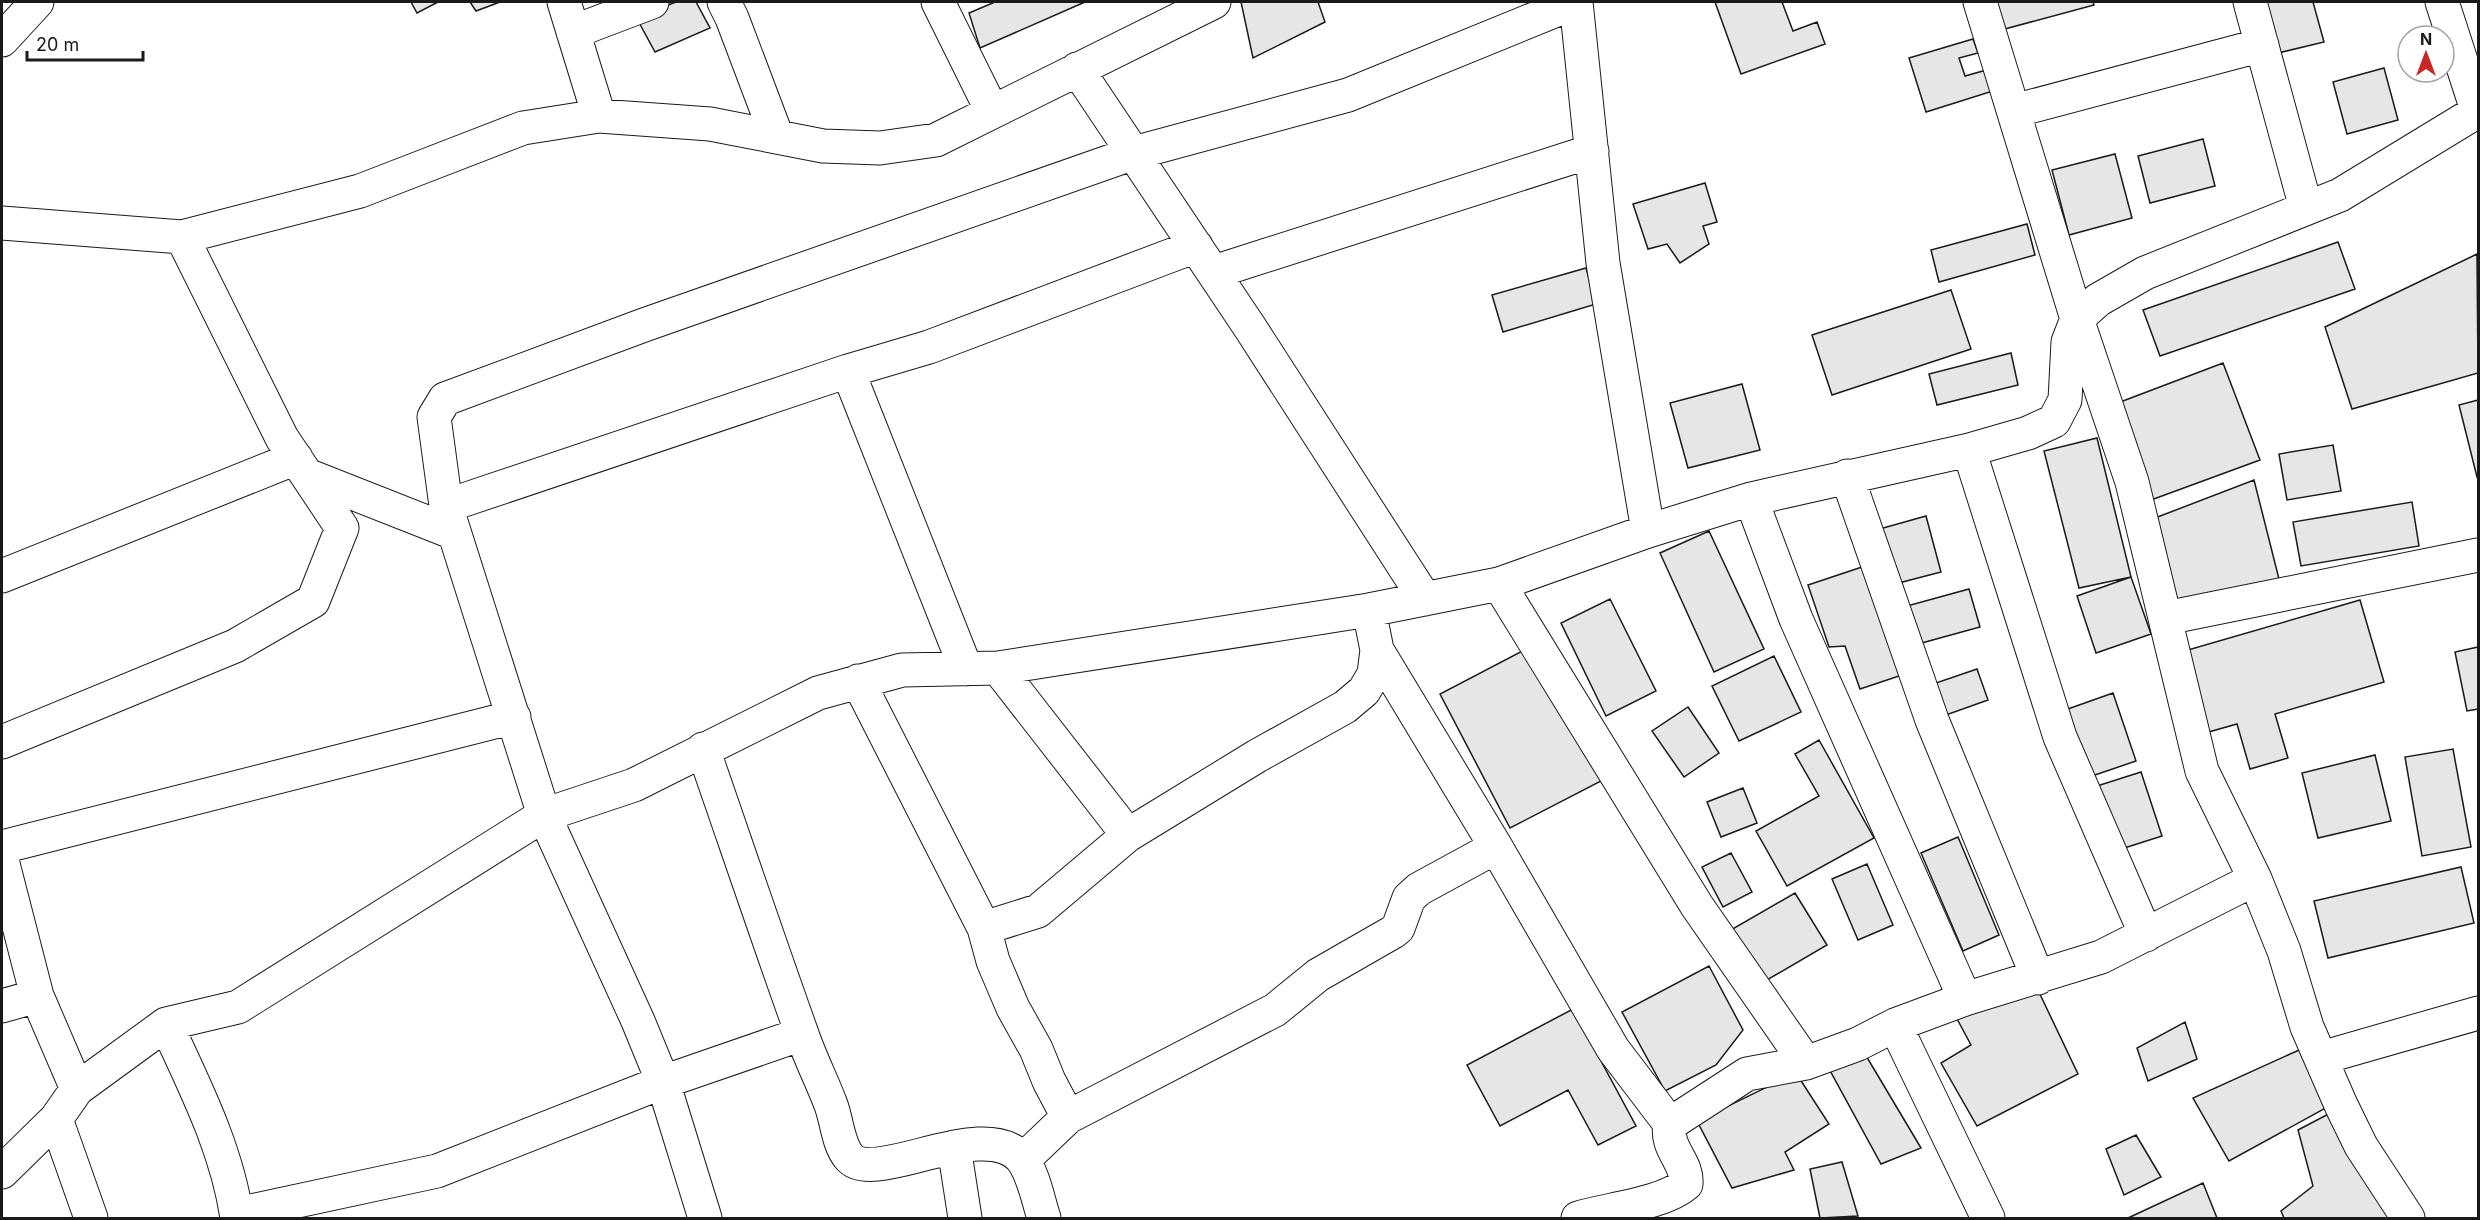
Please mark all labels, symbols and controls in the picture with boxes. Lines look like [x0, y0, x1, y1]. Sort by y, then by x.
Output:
scale bar [27, 24, 142, 62]
north arrow [2396, 24, 2456, 84]
text: N [2420, 29, 2432, 49]
text: 20 m [36, 34, 79, 55]

